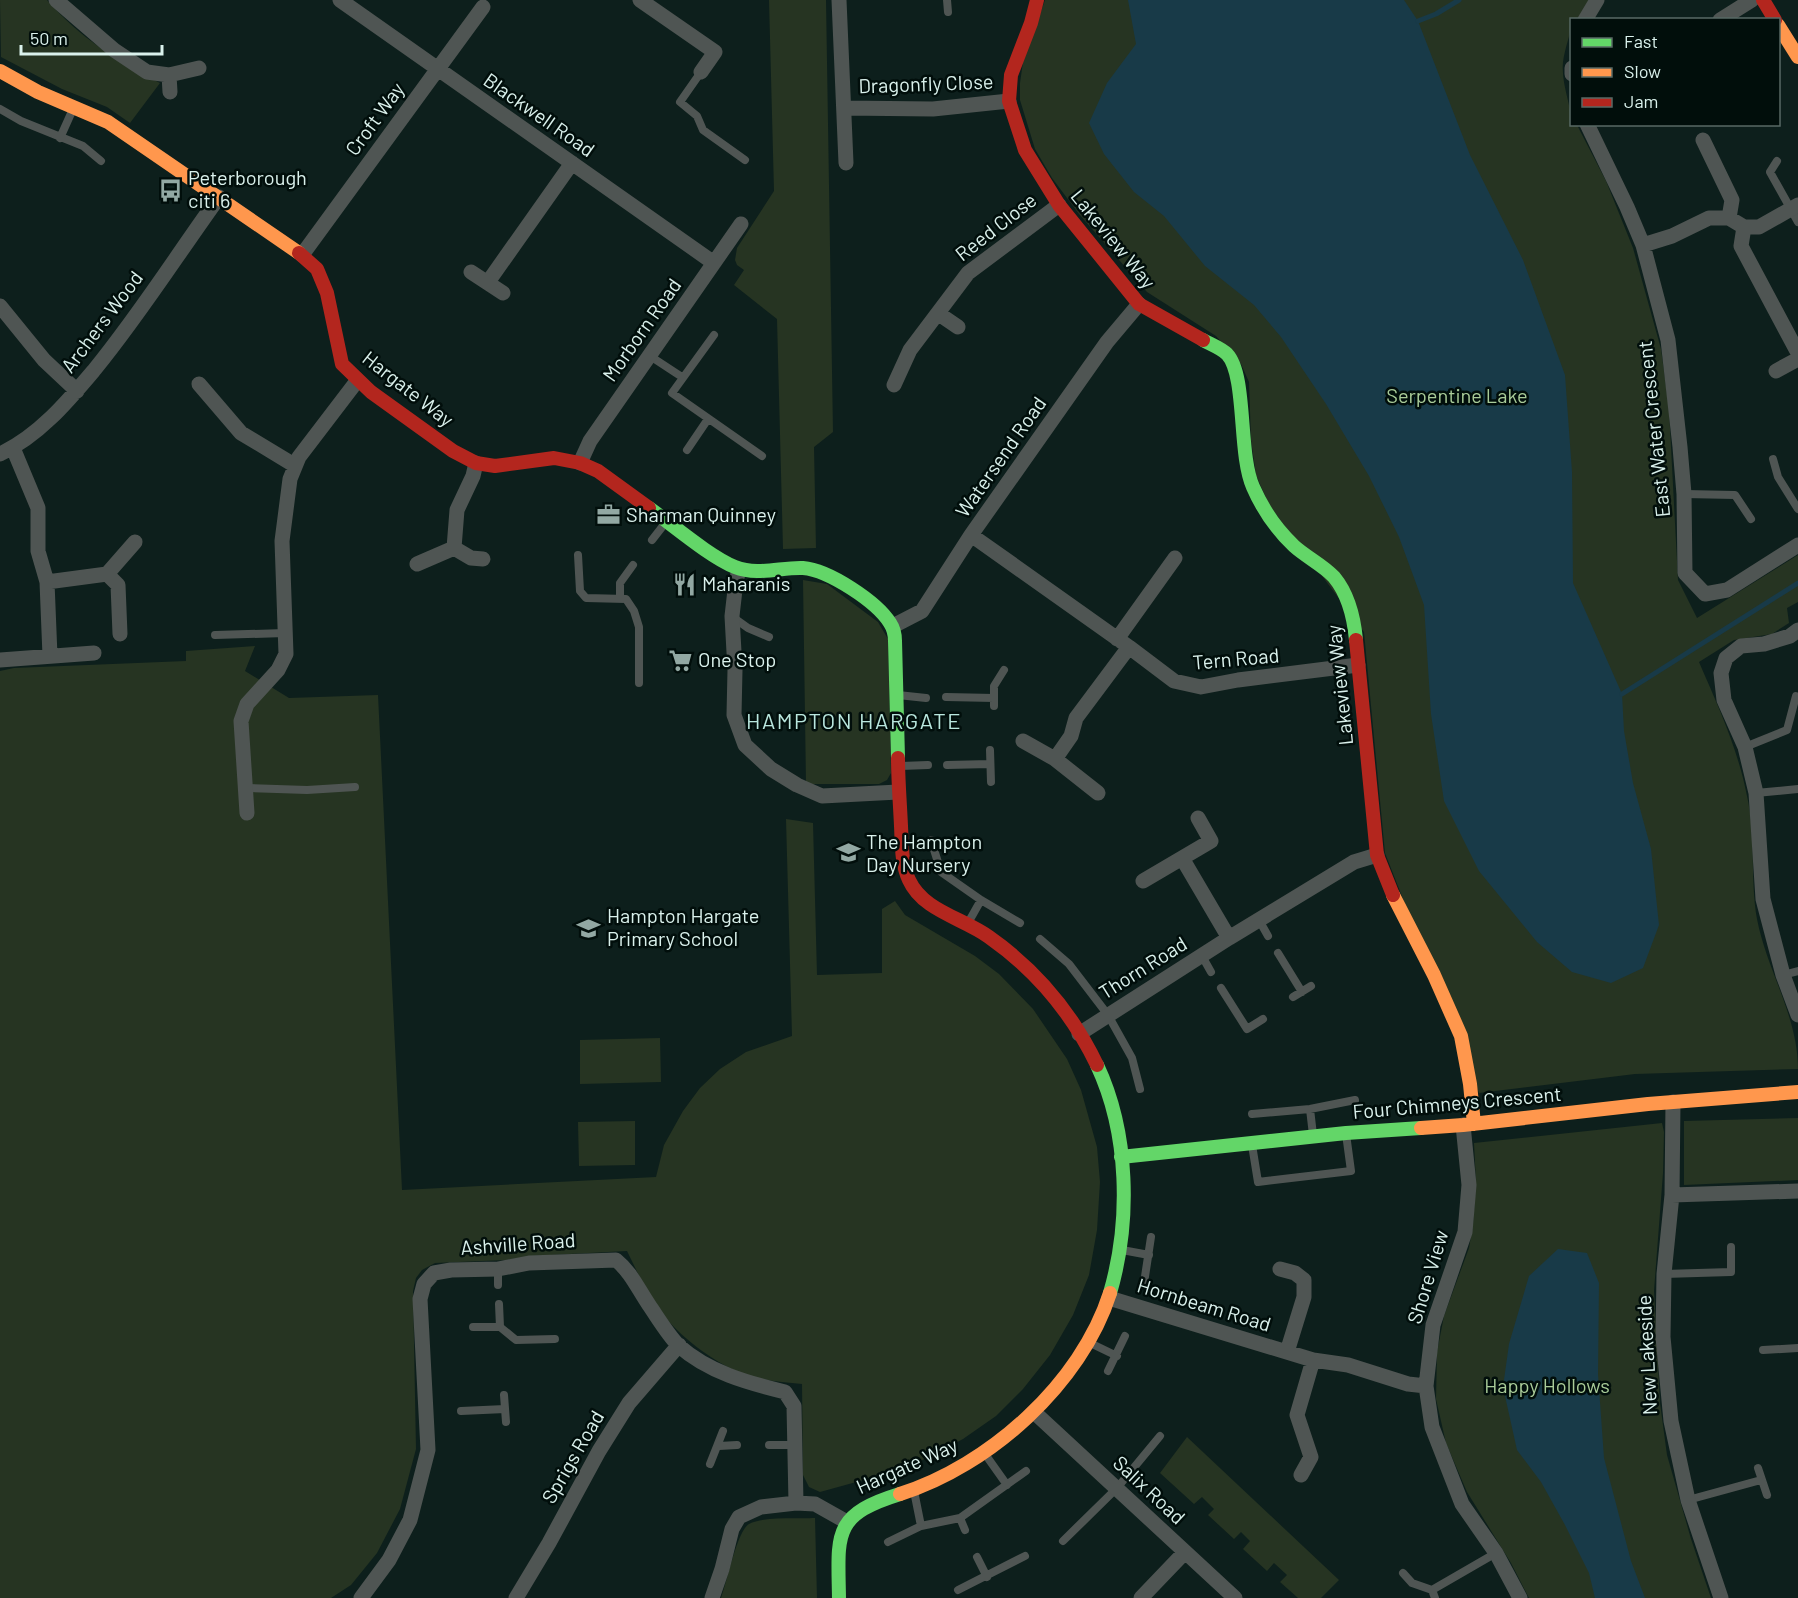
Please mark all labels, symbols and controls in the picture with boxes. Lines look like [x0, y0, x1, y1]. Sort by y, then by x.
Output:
scale bar [21, 18, 162, 56]
legend [1570, 18, 1780, 126]
text: 50 m [30, 27, 68, 49]
text: Fast [1624, 30, 1658, 52]
text: Slow [1624, 60, 1661, 82]
street label: Blackwell Road [479, 67, 600, 161]
street label: Dragonfly Close [858, 69, 994, 97]
street label: Croft Way [340, 77, 409, 160]
text: Jam [1624, 90, 1658, 112]
place label: Peterborough citi 6 [188, 165, 307, 212]
bus stop icon: Peterborough citi 6 [157, 177, 183, 203]
street label: Lakeview Way [1066, 184, 1161, 293]
street label: Reed Close [950, 187, 1041, 265]
street label: Archers Wood [55, 266, 147, 377]
street label: Morborn Road [597, 273, 686, 386]
street label: East Water Crescent [1632, 340, 1674, 519]
street label: Hargate Way [358, 345, 459, 431]
park label: Serpentine Lake [1386, 383, 1528, 407]
street label: Watersend Road [950, 392, 1051, 521]
office icon: Sharman Quinney [595, 502, 621, 528]
place label: Sharman Quinney [626, 502, 776, 526]
restaurant icon: Maharanis [671, 571, 697, 597]
place label: Maharanis [702, 571, 790, 595]
street label: Lakeview Way [1321, 624, 1357, 747]
street label: Tern Road [1192, 642, 1280, 674]
supermarket icon: One Stop [667, 647, 693, 673]
place label: One Stop [698, 647, 776, 671]
district label: HAMPTON HARGATE [746, 707, 962, 733]
place label: The Hampton Day Nursery [866, 829, 982, 876]
school or university icon: The Hampton Day Nursery [835, 840, 861, 866]
place label: Hampton Hargate Primary School [607, 903, 759, 950]
school or university icon: Hampton Hargate Primary School [576, 915, 602, 941]
street label: Thorn Road [1094, 931, 1191, 1004]
street label: Four Chimneys Crescent [1351, 1081, 1562, 1123]
street label: Ashville Road [460, 1227, 576, 1259]
street label: Shore View [1401, 1227, 1453, 1326]
street label: Hornbeam Road [1135, 1272, 1274, 1336]
street label: New Lakeside [1631, 1294, 1661, 1416]
park label: Happy Hollows [1484, 1373, 1610, 1397]
street label: Sprigs Road [536, 1406, 608, 1507]
street label: Hargate Way [852, 1432, 961, 1498]
street label: Salix Road [1109, 1450, 1191, 1529]

